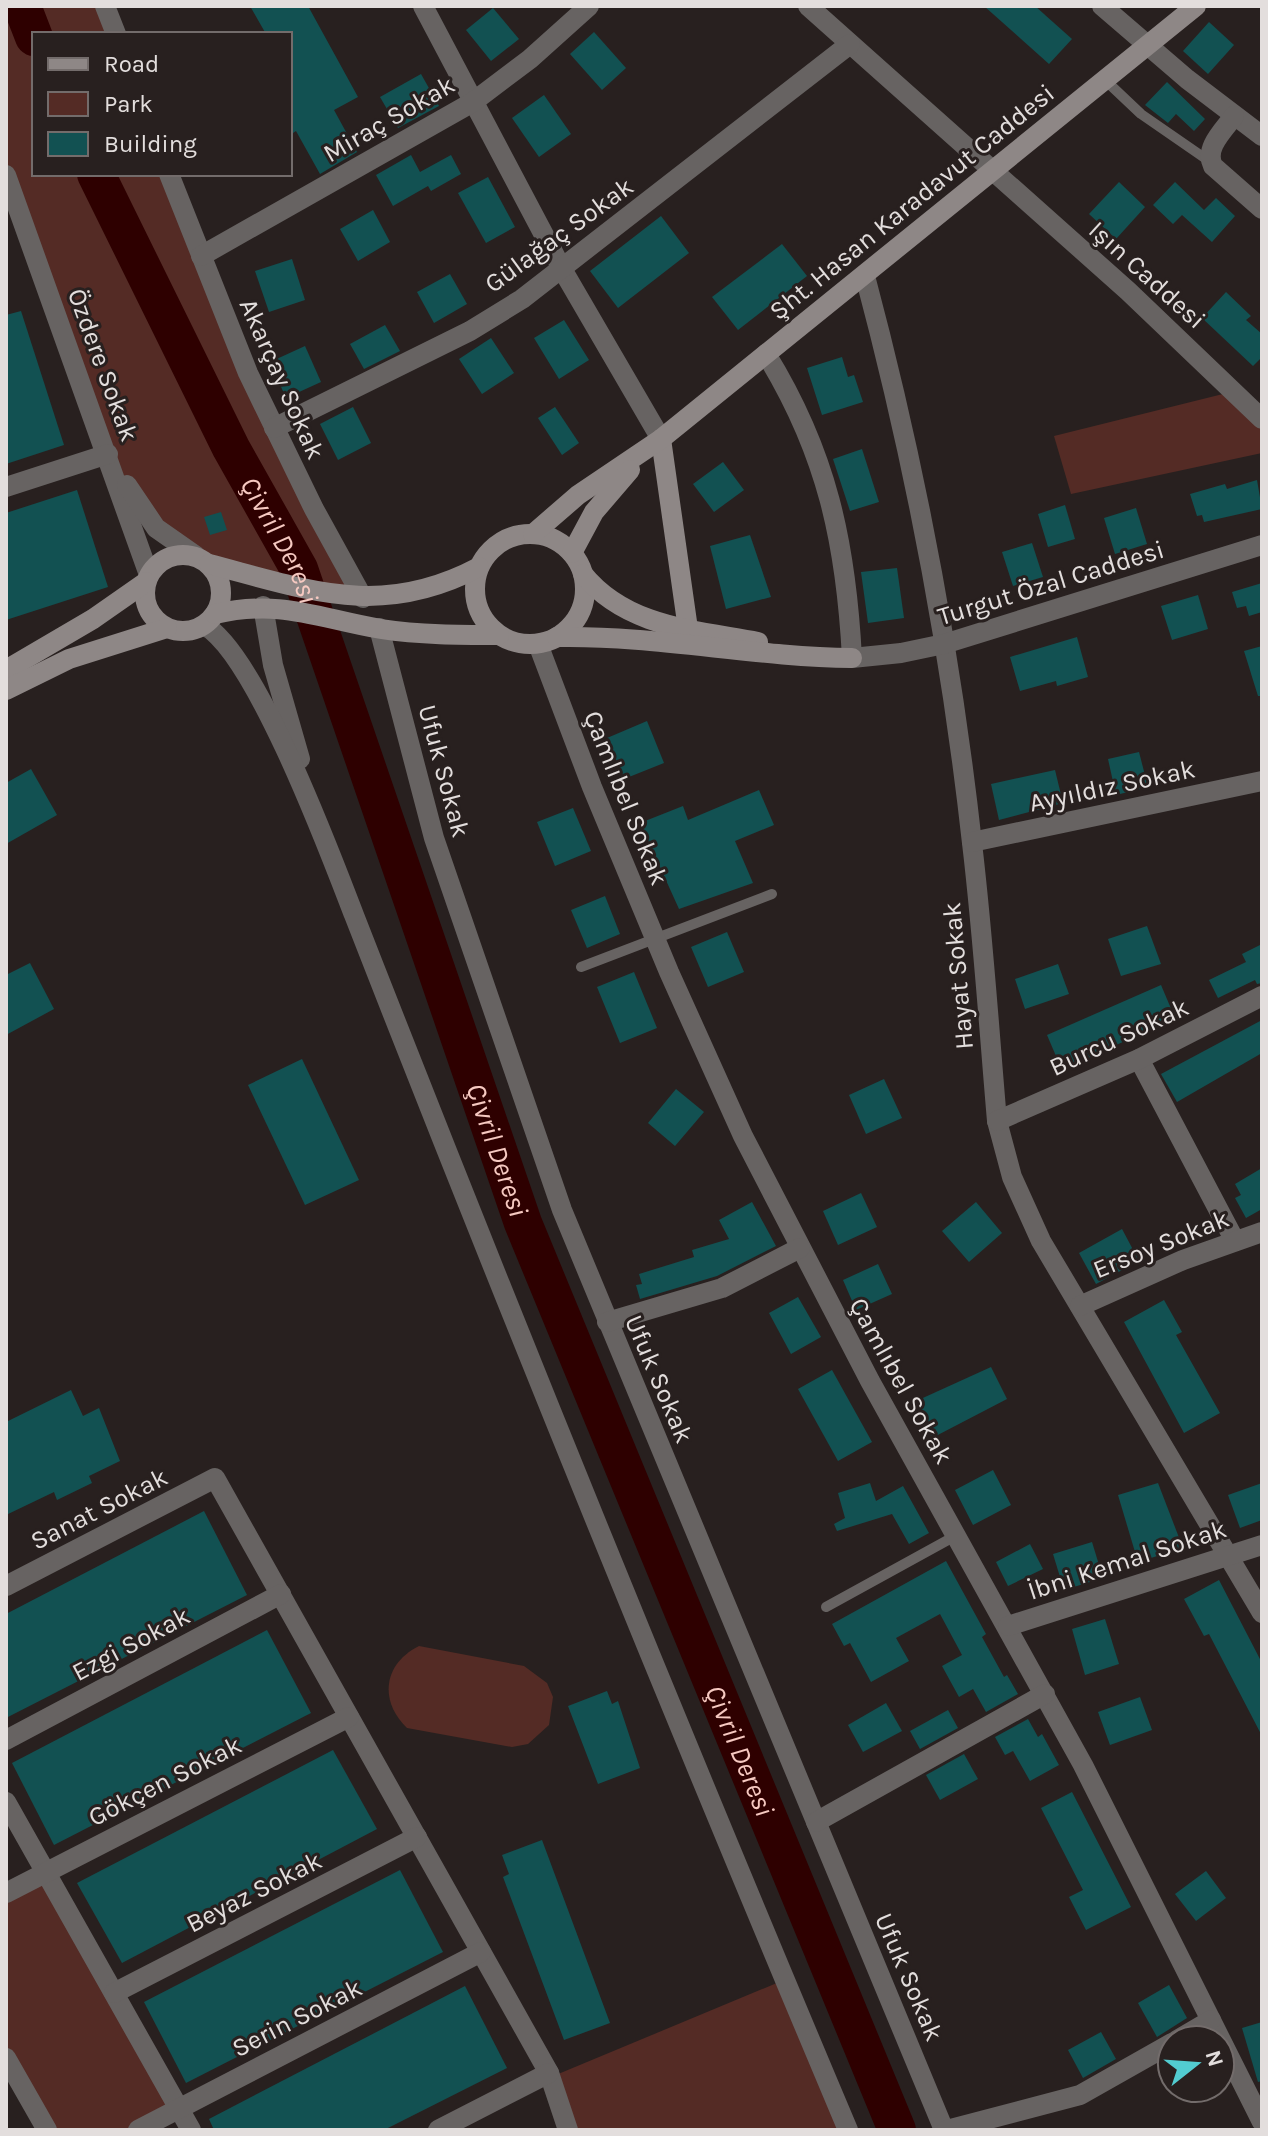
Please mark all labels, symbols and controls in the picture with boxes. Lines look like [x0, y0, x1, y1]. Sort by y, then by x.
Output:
legend [32, 32, 292, 176]
text: Road [104, 50, 159, 78]
street label: Miraç Sokak [318, 69, 460, 169]
street label: Şht. Hasan Karadavut Caddesi [763, 77, 1061, 327]
text: Park [104, 90, 153, 118]
text: Building [104, 130, 197, 158]
street label: Gülağaç Sokak [479, 171, 639, 299]
street label: Işın Caddesi [1082, 215, 1212, 335]
street label: Özdere Sokak [61, 284, 145, 446]
street label: Akarçay Sokak [233, 294, 331, 464]
water label: Çivril Deresi [234, 470, 326, 608]
street label: Turgut Özal Caddesi [934, 534, 1168, 632]
street label: Ufuk Sokak [411, 701, 477, 841]
street label: Çamlıbel Sokak [577, 706, 675, 890]
street label: Ayyıldız Sokak [1026, 753, 1198, 819]
street label: Hayat Sokak [936, 901, 980, 1051]
street label: Burcu Sokak [1044, 991, 1194, 1083]
water label: Çivril Deresi [460, 1079, 536, 1221]
street label: Ersoy Sokak [1089, 1203, 1233, 1285]
street label: Çamlıbel Sokak [843, 1292, 959, 1470]
street label: Ufuk Sokak [618, 1310, 700, 1448]
street label: Sanat Sokak [25, 1461, 173, 1557]
street label: İbni Kemal Sokak [1024, 1513, 1230, 1607]
street label: Ezgi Sokak [67, 1600, 195, 1688]
water label: Çivril Deresi [699, 1680, 782, 1821]
street label: Gökçen Sokak [83, 1729, 247, 1833]
street label: Beyaz Sokak [181, 1845, 327, 1939]
street label: Ufuk Sokak [868, 1908, 950, 2046]
street label: Serin Sokak [227, 1972, 367, 2064]
north arrow [1156, 2024, 1236, 2104]
text: N [1199, 2047, 1229, 2070]

